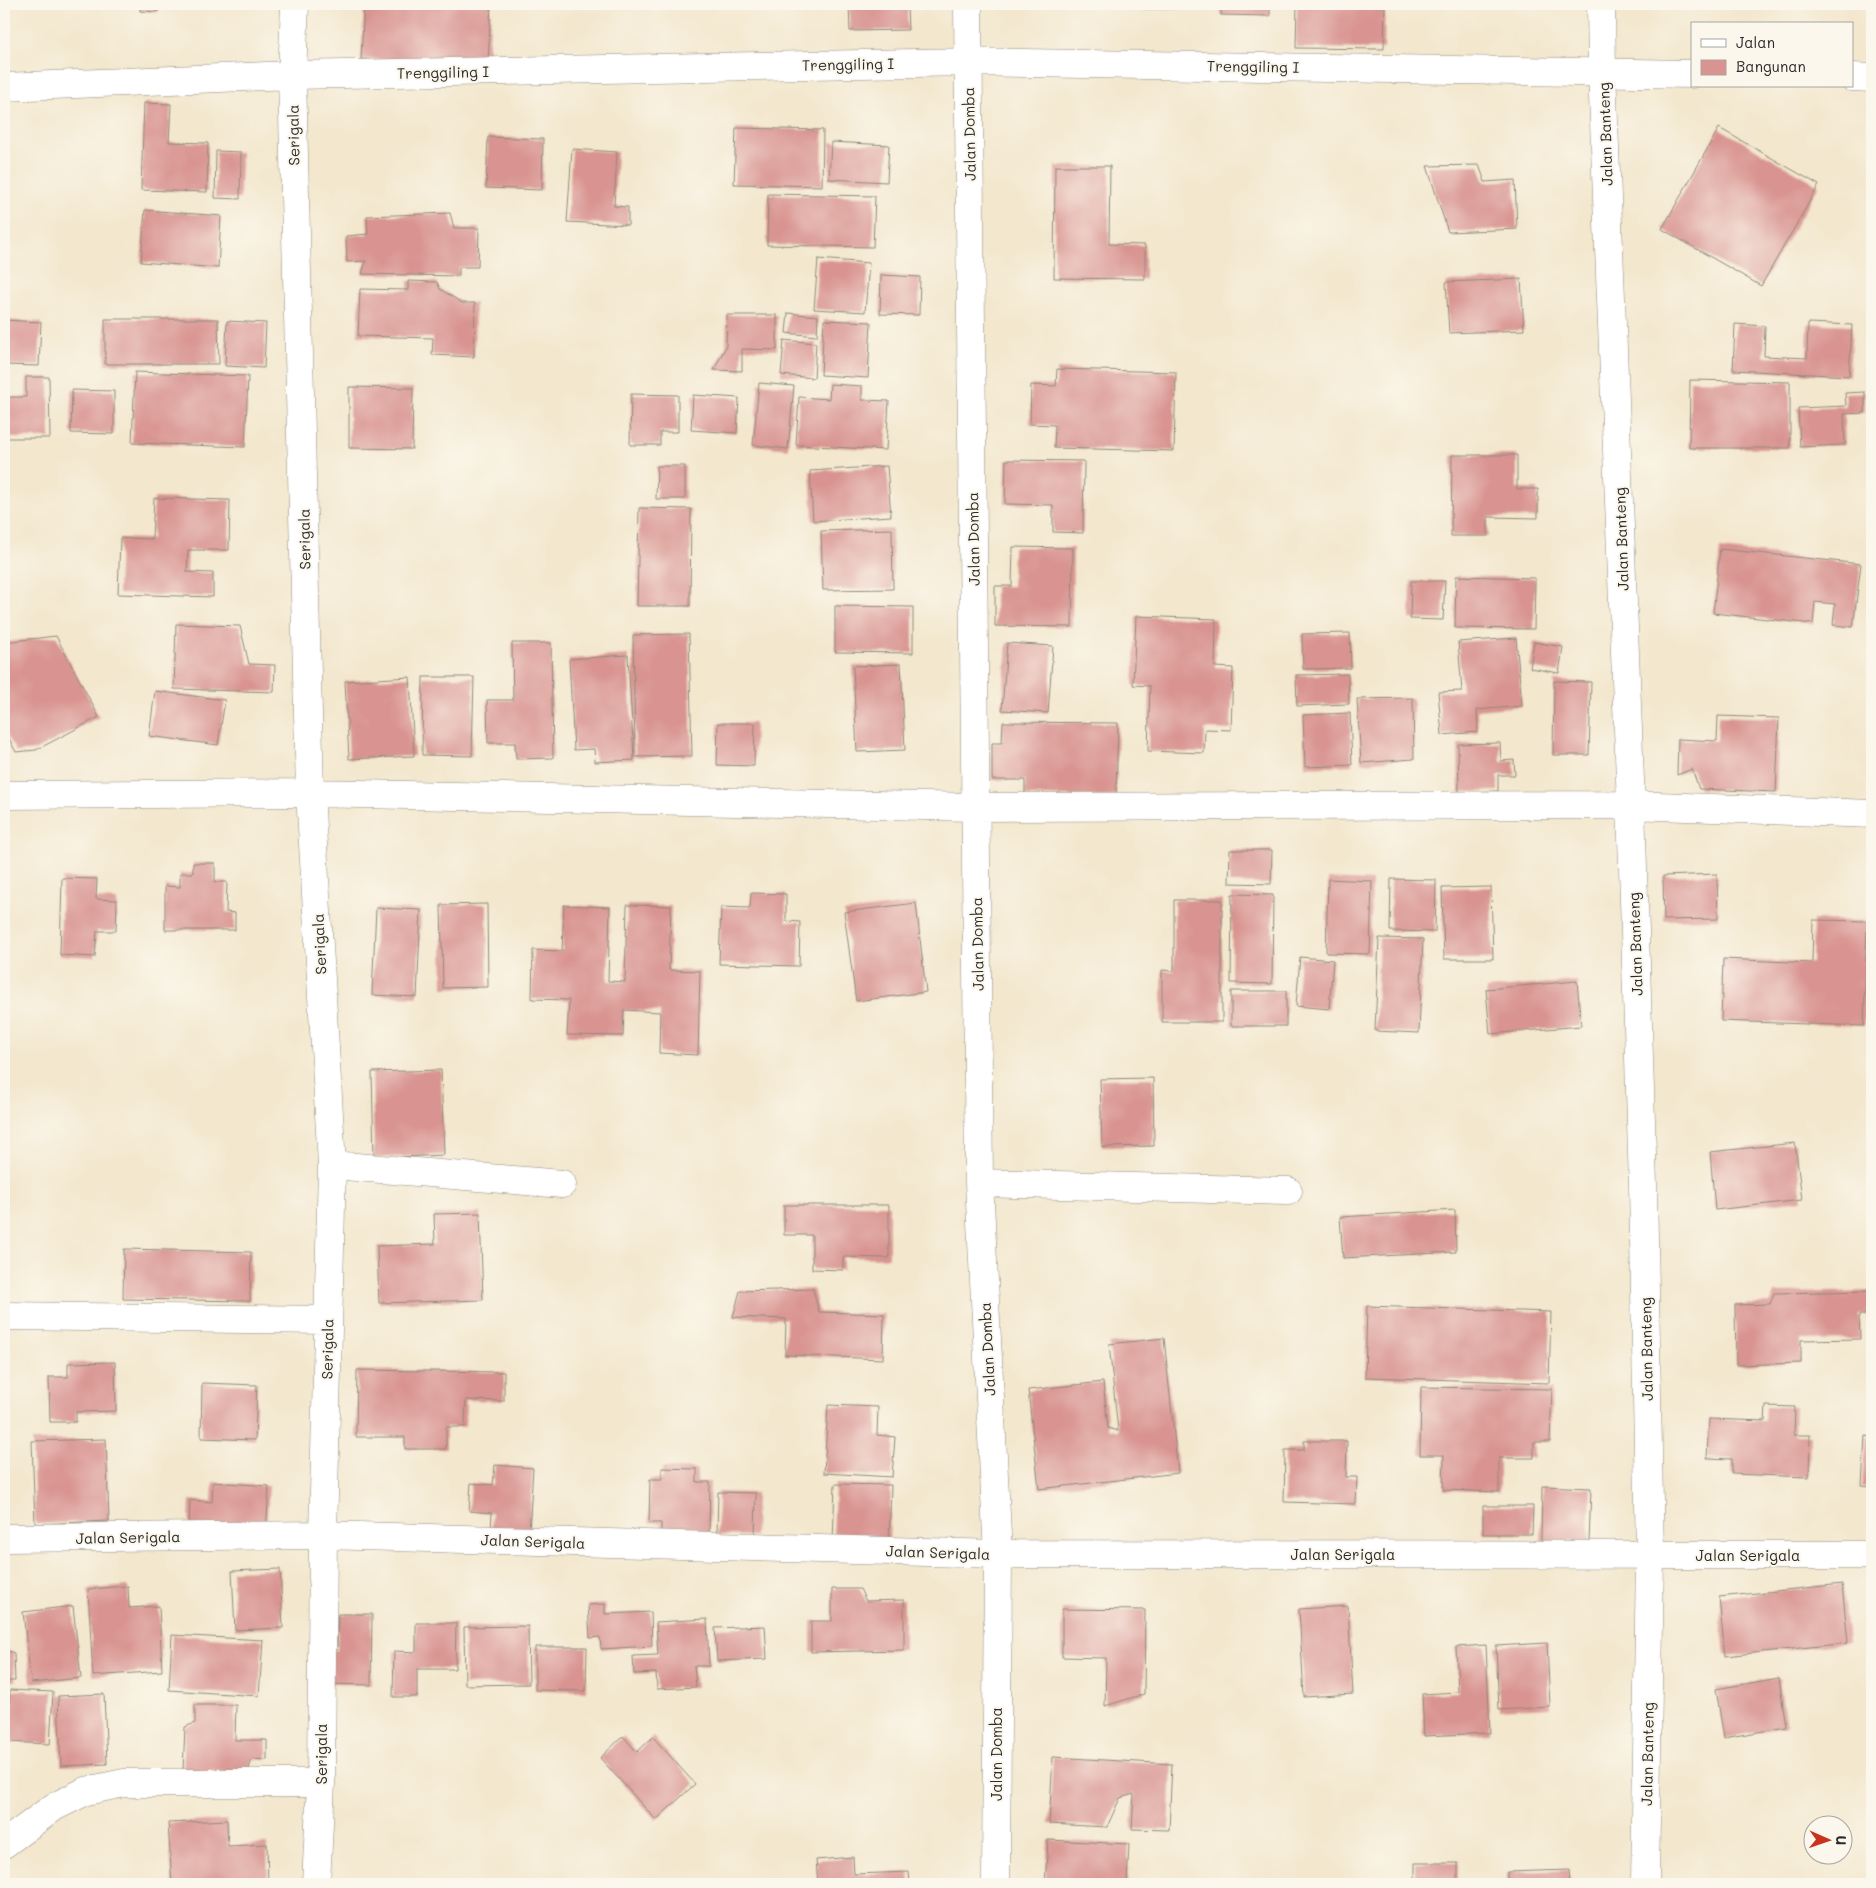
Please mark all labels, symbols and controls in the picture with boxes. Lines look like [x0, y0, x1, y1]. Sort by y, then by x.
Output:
legend [1691, 22, 1854, 88]
text: Jalan [1736, 32, 1775, 52]
street label: Trenggiling I [802, 53, 895, 75]
street label: Trenggiling I [1207, 55, 1300, 77]
text: Bangunan [1736, 56, 1806, 76]
street label: Trenggiling I [397, 61, 490, 83]
street label: Jalan Banteng [1593, 82, 1617, 186]
street label: Jalan Domba [958, 87, 980, 181]
street label: Serigala [282, 104, 304, 166]
street label: Jalan Banteng [1609, 487, 1633, 591]
street label: Jalan Domba [962, 492, 984, 586]
street label: Serigala [293, 508, 315, 570]
street label: Jalan Banteng [1623, 892, 1647, 996]
street label: Jalan Domba [966, 897, 988, 991]
street label: Serigala [307, 913, 331, 975]
street label: Jalan Banteng [1635, 1297, 1657, 1401]
street label: Jalan Domba [975, 1302, 999, 1396]
street label: Serigala [316, 1318, 338, 1380]
street label: Jalan Serigala [75, 1526, 181, 1548]
street label: Jalan Serigala [480, 1529, 586, 1553]
street label: Jalan Serigala [885, 1540, 991, 1564]
street label: Jalan Serigala [1291, 1544, 1395, 1564]
street label: Jalan Serigala [1696, 1545, 1800, 1565]
street label: Jalan Banteng [1636, 1702, 1658, 1806]
street label: Jalan Domba [986, 1707, 1006, 1801]
street label: Serigala [311, 1723, 331, 1785]
north arrow [1804, 1816, 1854, 1866]
text: U [1832, 1835, 1851, 1846]

